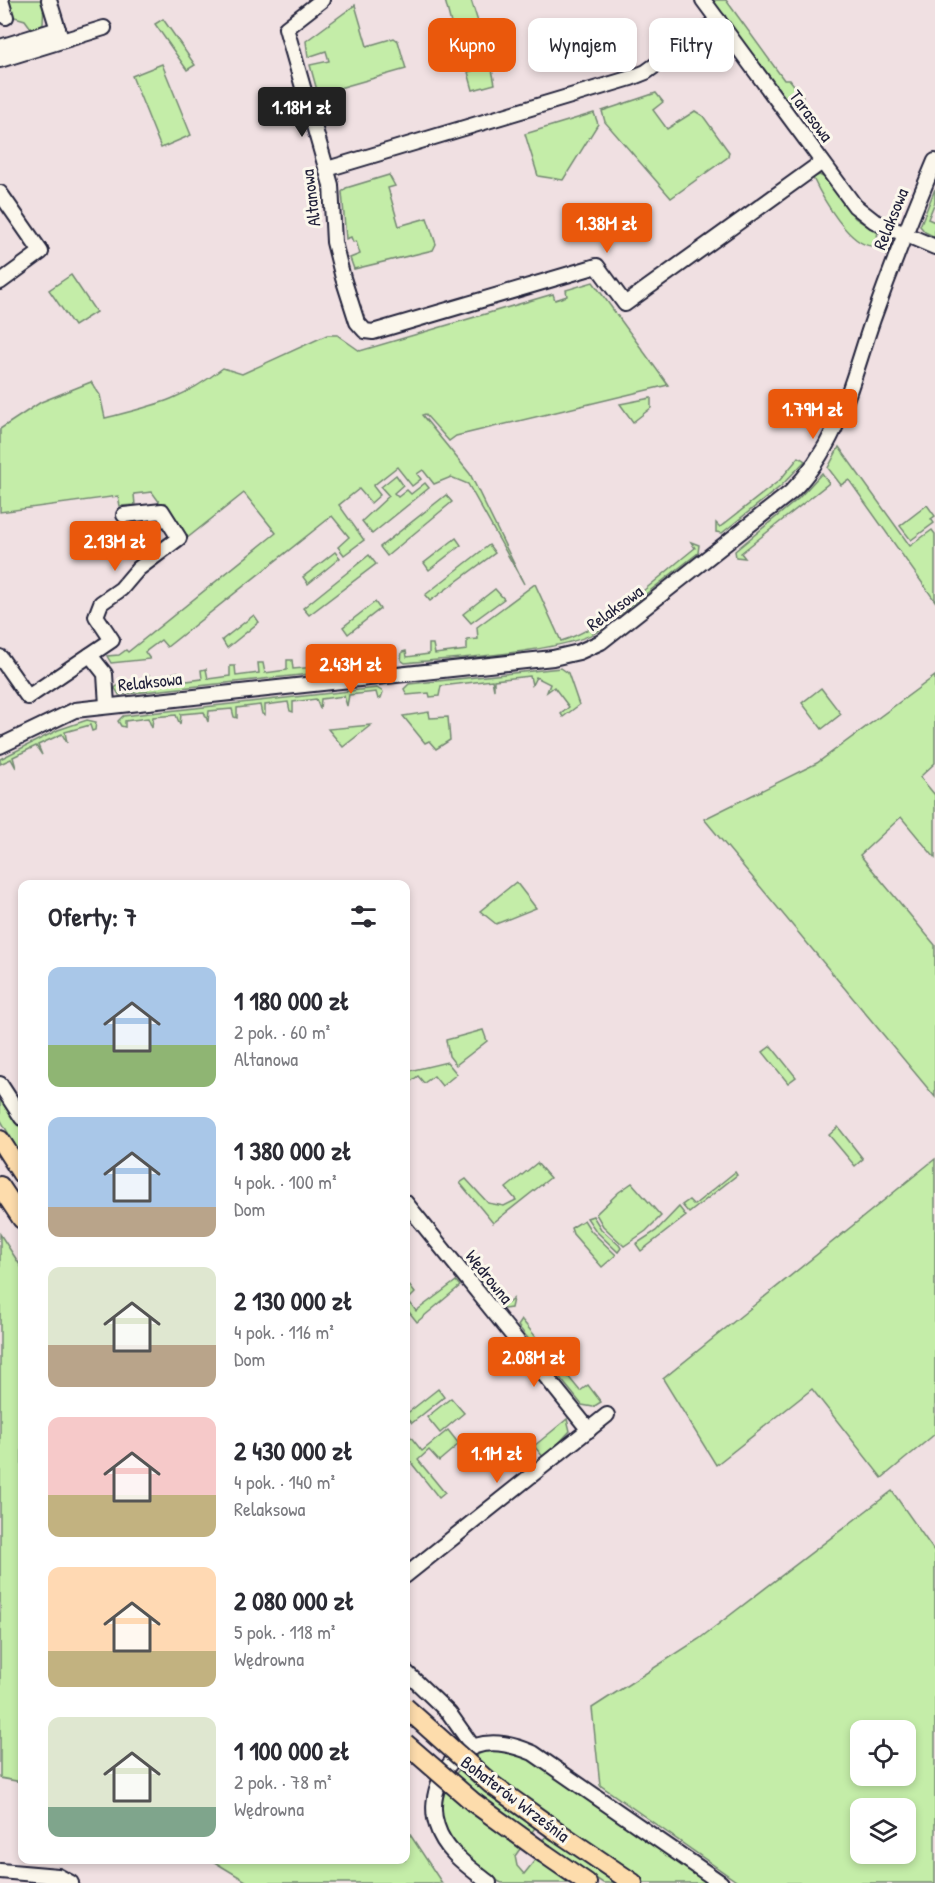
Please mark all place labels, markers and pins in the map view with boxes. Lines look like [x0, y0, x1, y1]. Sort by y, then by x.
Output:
pin: 1.18M zł [240, 87, 364, 138]
pin: 1.38M zł [545, 203, 669, 254]
pin: 1.79M zł [751, 389, 875, 440]
pin: 2.13M zł [53, 521, 177, 572]
pin: 2.43M zł [289, 644, 413, 695]
pin: 2.08M zł [472, 1337, 596, 1388]
pin: 1.1M zł [442, 1433, 552, 1484]

